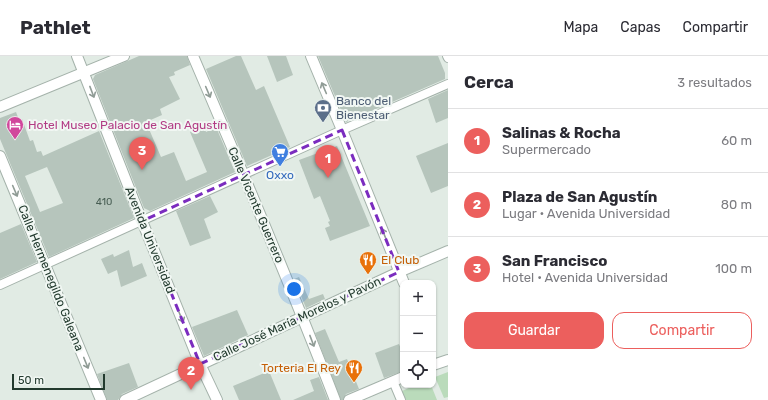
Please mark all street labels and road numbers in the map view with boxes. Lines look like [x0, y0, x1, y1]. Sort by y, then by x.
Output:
street label: Calle Vicente Guerrero [225, 145, 287, 265]
street label: Avenida Universidad [122, 185, 178, 295]
street label: Calle Hermenegildo Galeana [15, 203, 87, 353]
street label: Calle José María Morelos y Pavón [211, 274, 383, 364]

